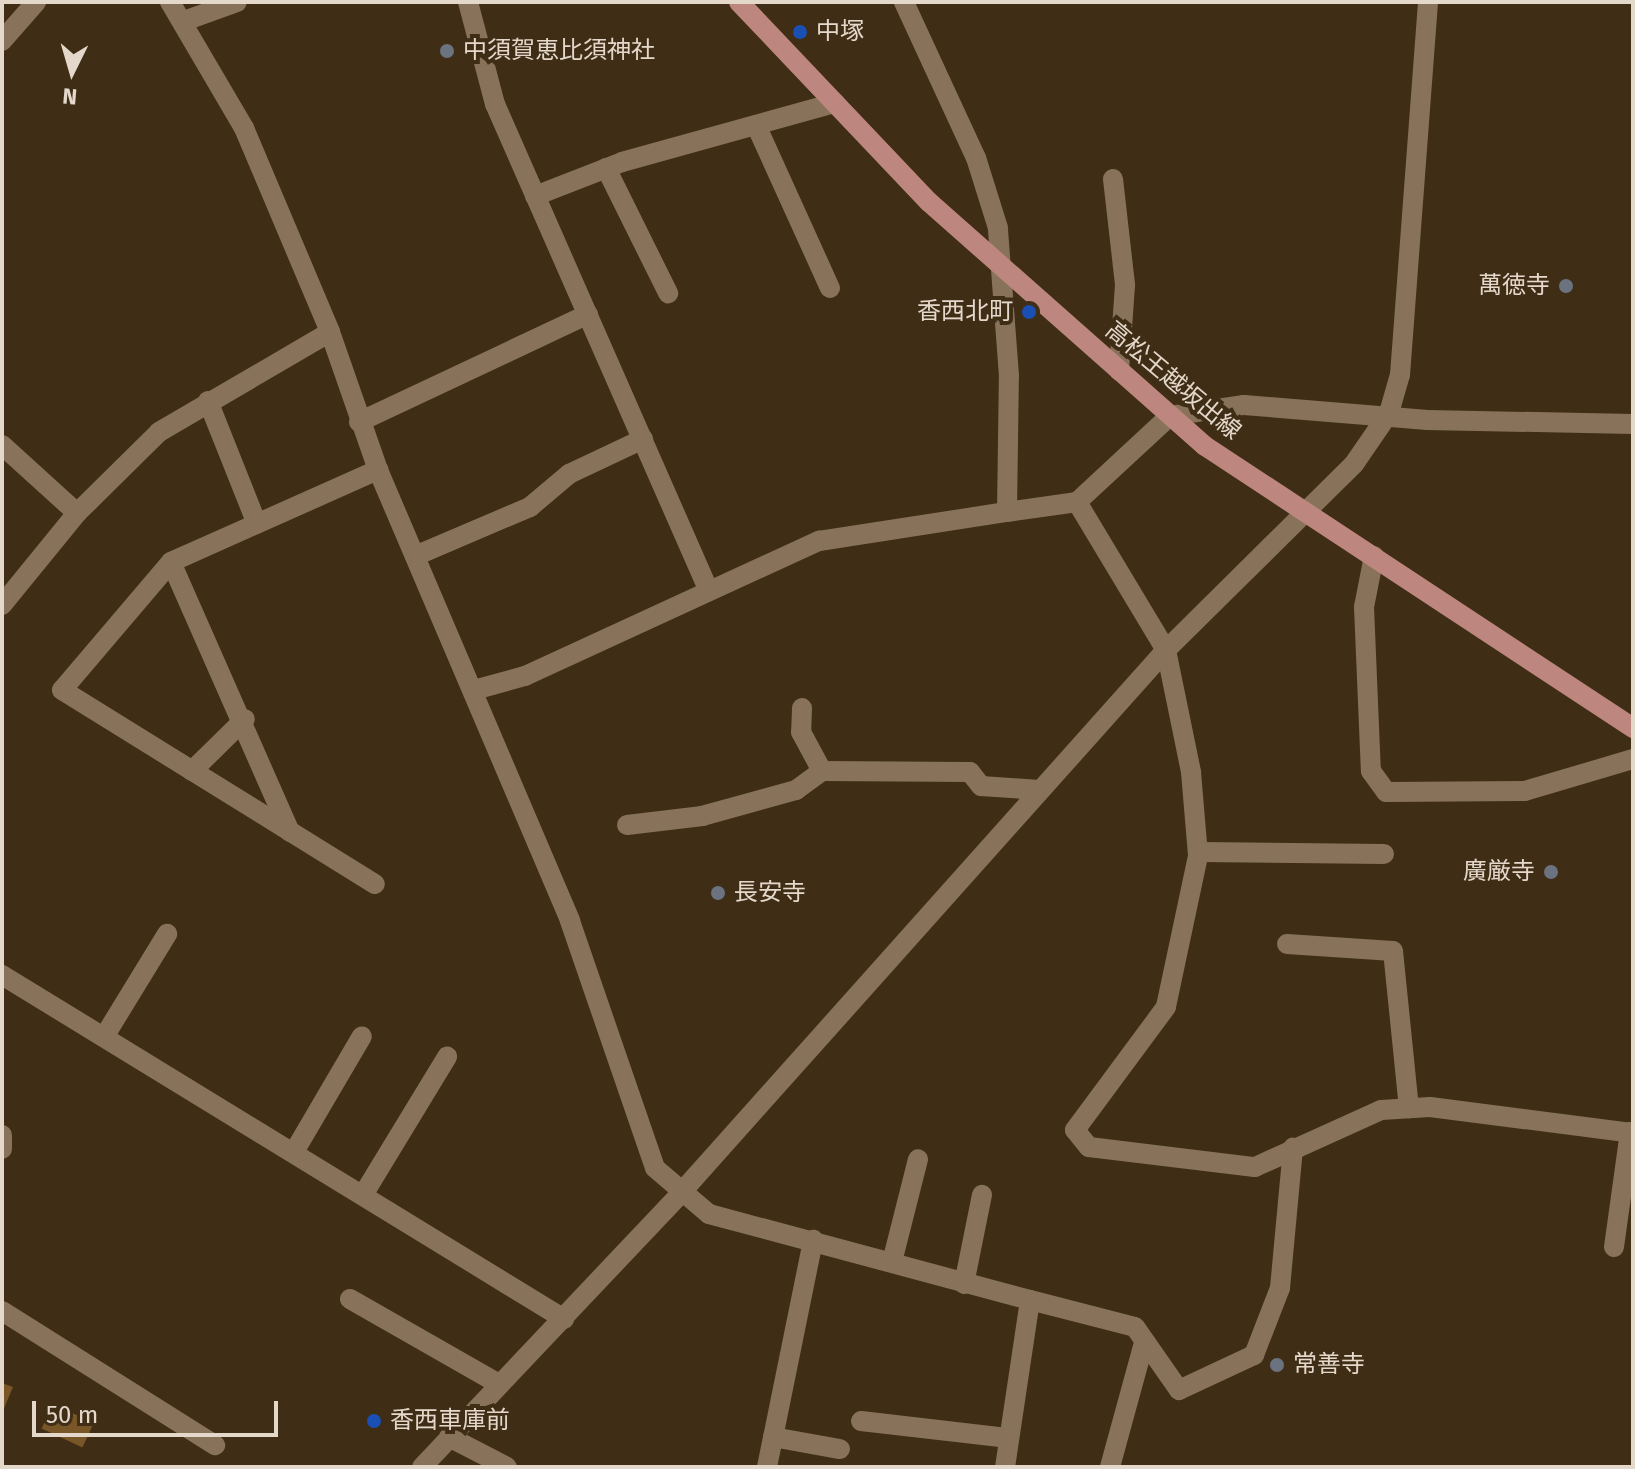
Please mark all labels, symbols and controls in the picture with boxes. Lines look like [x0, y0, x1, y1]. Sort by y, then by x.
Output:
place label: 中塚 [816, 18, 864, 46]
marker: 中塚 [791, 23, 809, 41]
north arrow [32, 32, 112, 112]
place label: 中須賀恵比須神社 [463, 37, 655, 65]
marker: 中須賀恵比須神社 [438, 42, 456, 60]
text: N [61, 82, 78, 110]
place label: 萬徳寺 [1478, 272, 1550, 300]
marker: 萬徳寺 [1557, 277, 1575, 295]
place label: 香西北町 [917, 298, 1013, 326]
marker: 香西北町 [1020, 303, 1038, 321]
street label: 高松王越坂出線 [1099, 316, 1247, 446]
place label: 廣厳寺 [1463, 858, 1535, 886]
marker: 廣厳寺 [1542, 863, 1560, 881]
place label: 長安寺 [734, 879, 806, 907]
marker: 長安寺 [709, 884, 727, 902]
place label: 常善寺 [1293, 1351, 1365, 1379]
marker: 常善寺 [1268, 1356, 1286, 1374]
scale bar [36, 1385, 282, 1435]
text: 50 m [46, 1401, 98, 1429]
place label: 香西車庫前 [390, 1407, 510, 1435]
marker: 香西車庫前 [365, 1412, 383, 1430]

